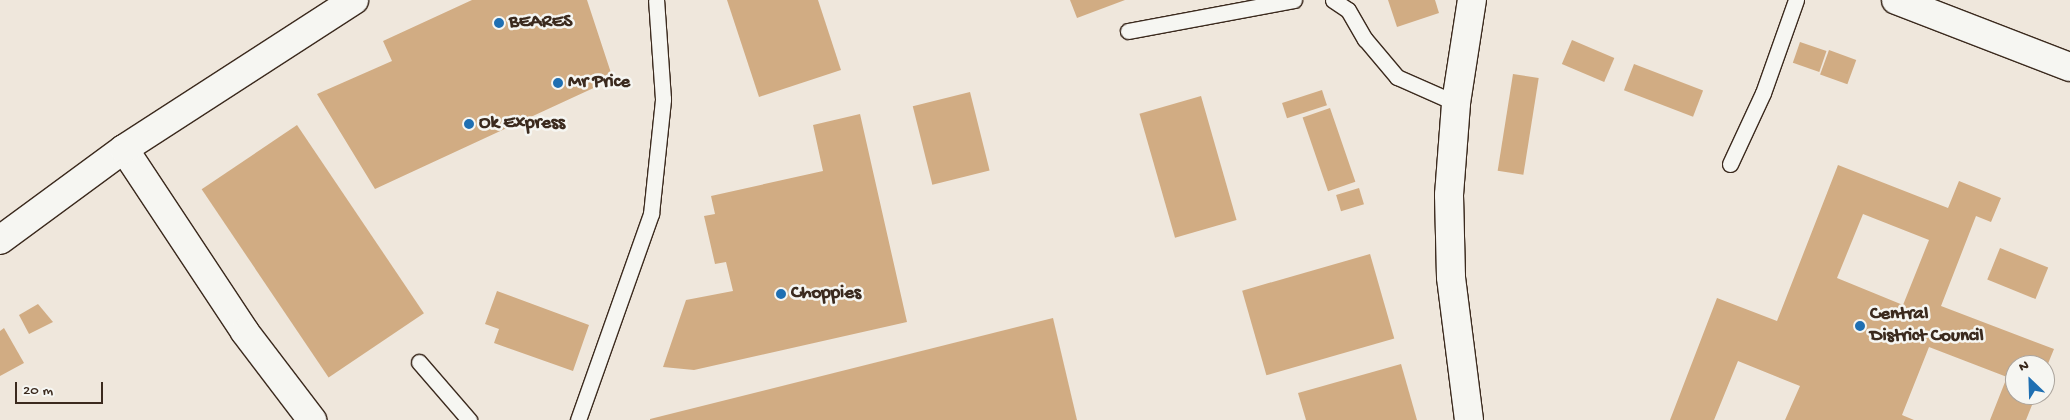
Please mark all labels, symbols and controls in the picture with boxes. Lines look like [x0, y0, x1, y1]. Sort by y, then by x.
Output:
place label: BEARES [509, 12, 572, 34]
marker: BEARES [493, 17, 505, 29]
place label: Mr Price [568, 72, 630, 94]
marker: Mr Price [552, 77, 564, 89]
place label: Ok Express [479, 113, 565, 135]
marker: Ok Express [463, 118, 475, 130]
place label: Choppies [791, 283, 861, 305]
marker: Choppies [775, 288, 787, 300]
place label: Central District Council [1870, 304, 1984, 348]
marker: Central District Council [1854, 320, 1866, 332]
north arrow [2005, 355, 2055, 405]
text: N [2016, 357, 2032, 376]
scale bar [18, 372, 105, 404]
text: 20 m [23, 382, 53, 400]

